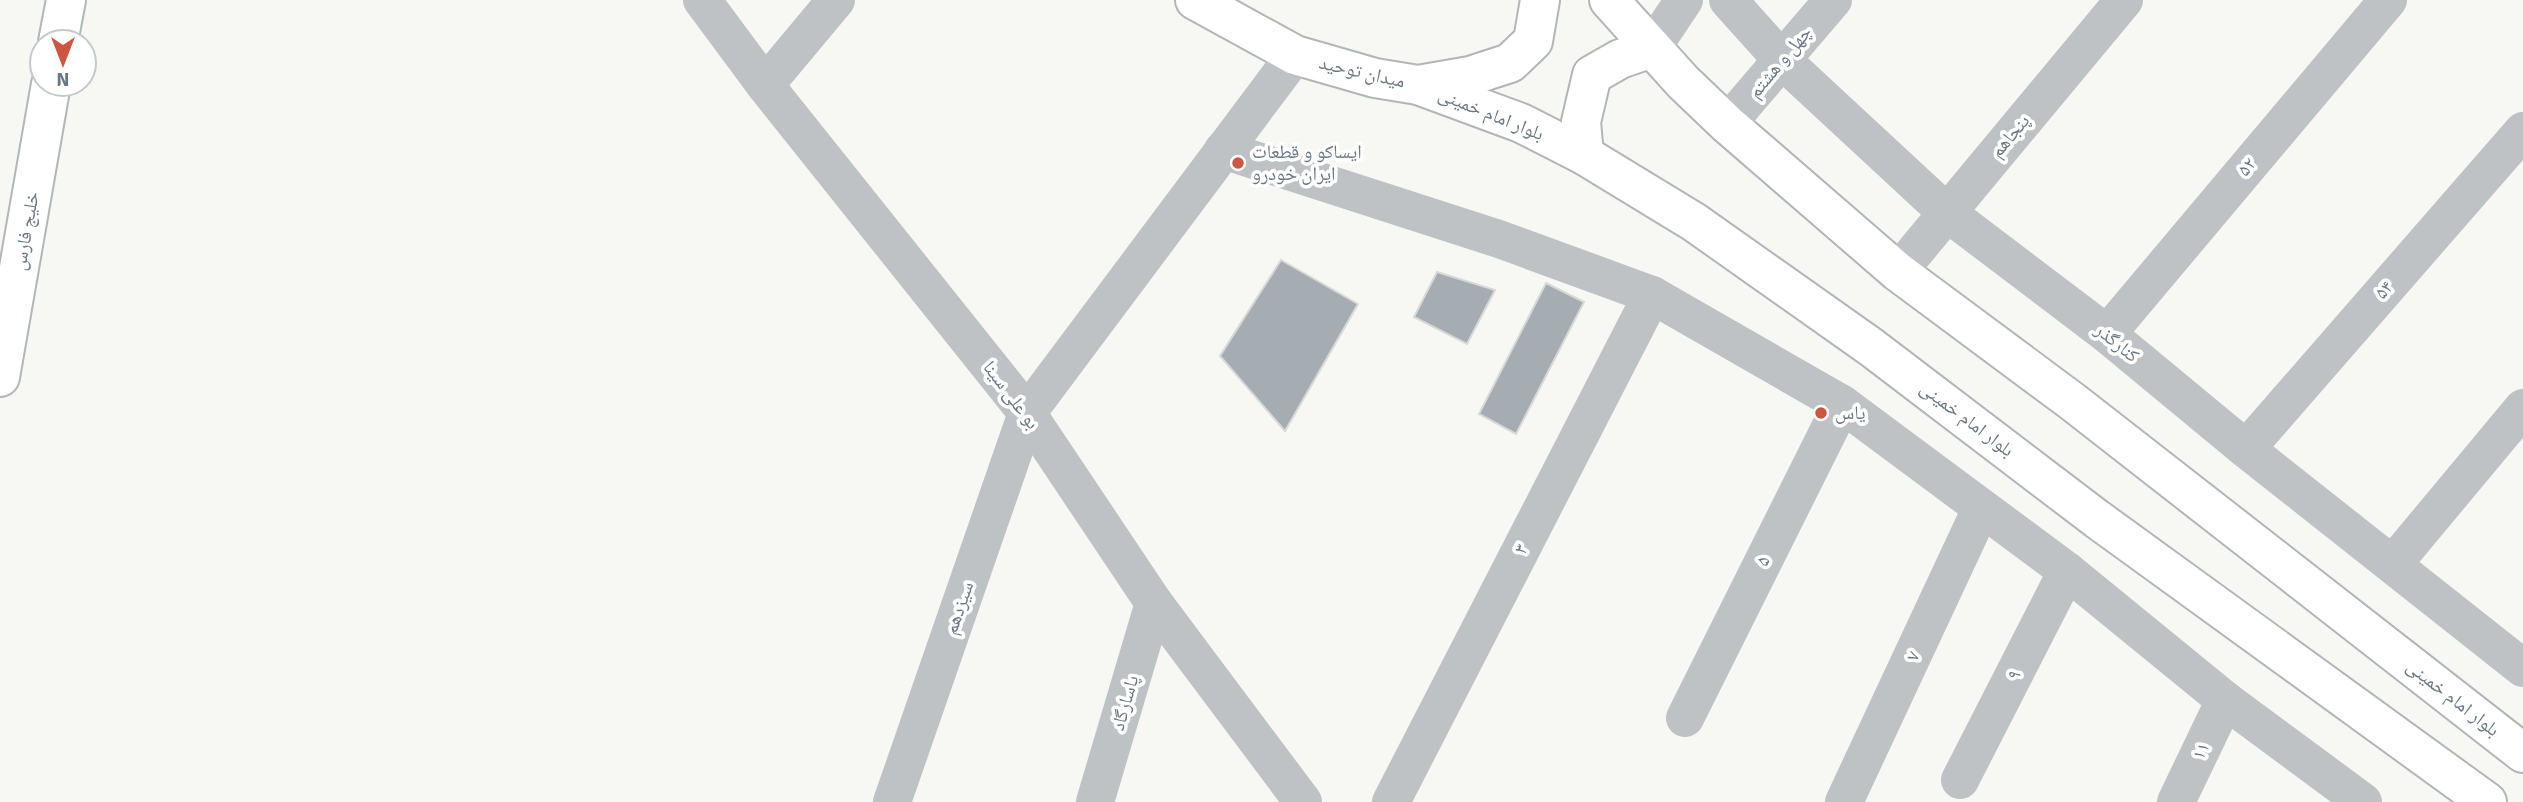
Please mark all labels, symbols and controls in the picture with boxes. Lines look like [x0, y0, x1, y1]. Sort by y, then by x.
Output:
street label: چهل و هشتم [1743, 21, 1817, 103]
north arrow [28, 28, 98, 98]
street label: میدان توحید [1317, 50, 1407, 94]
text: N [56, 67, 70, 91]
street label: بلوار امام خمینی [1434, 82, 1547, 147]
street label: پنجاهم [1985, 109, 2035, 163]
place label: ایساکو و قطعات ایران خودرو [1252, 140, 1362, 186]
street label: ۵۲ [2232, 153, 2262, 181]
marker: ایساکو و قطعات ایران خودرو [1230, 155, 1246, 171]
street label: خلیج فارس [7, 190, 45, 272]
street label: ۵۴ [2369, 276, 2399, 304]
street label: کنارگذر [2089, 317, 2144, 368]
street label: بو علی سینا [977, 356, 1045, 434]
street label: بلوار امام خمینی [1915, 376, 2019, 463]
place label: یاس [1835, 401, 1866, 425]
marker: یاس [1813, 405, 1829, 421]
street label: ۳ [1508, 540, 1534, 558]
street label: ۵ [1750, 552, 1776, 570]
street label: سیزدهم [939, 578, 979, 638]
street label: ۷ [1900, 647, 1926, 665]
street label: بلوار امام خمینی [2401, 654, 2504, 743]
street label: ۹ [2001, 666, 2027, 684]
street label: پاسارگاد [1106, 673, 1144, 733]
street label: ۱۱ [2186, 738, 2216, 764]

